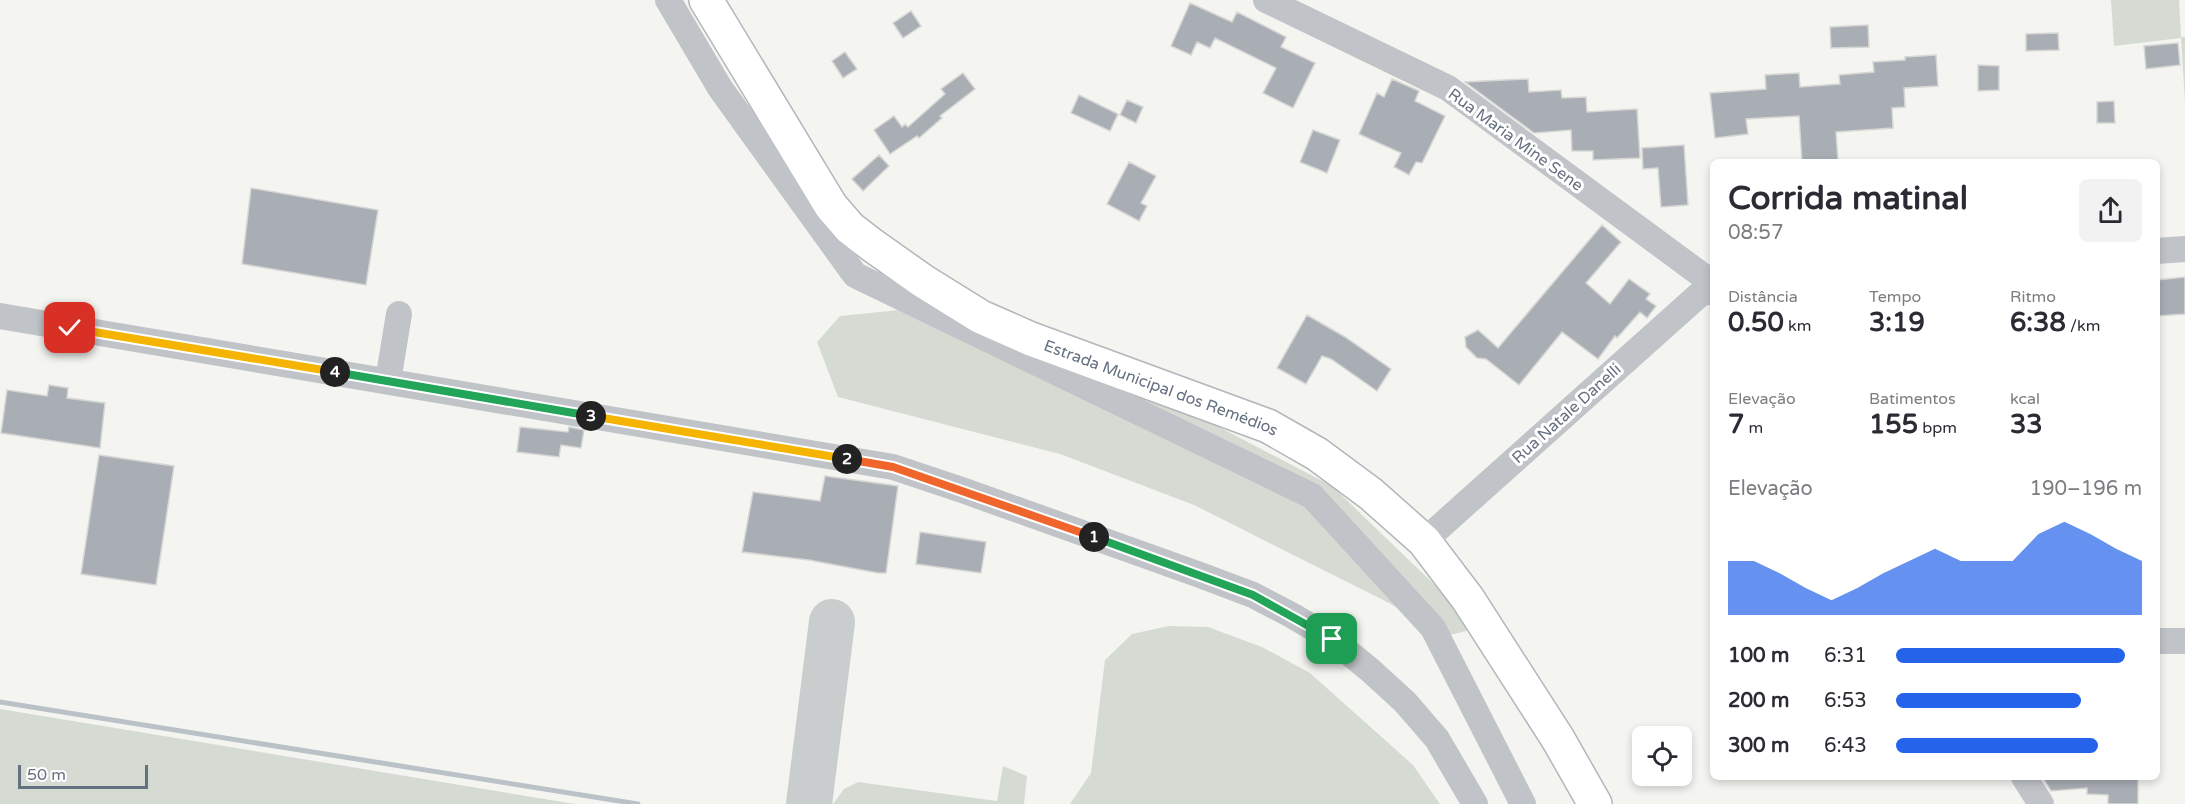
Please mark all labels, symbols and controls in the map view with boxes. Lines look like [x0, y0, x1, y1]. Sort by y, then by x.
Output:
street label: Rua Maria Mine Sene [1444, 84, 1587, 195]
text: Corrida matinal [1728, 179, 1968, 218]
button: share [2079, 179, 2142, 242]
text: 08:57 [1728, 221, 1783, 245]
text: Distância [1728, 287, 1798, 307]
text: Tempo [1869, 287, 1921, 307]
text: Ritmo [2010, 287, 2056, 307]
pin [44, 302, 95, 353]
text: 0.50 [1728, 307, 1784, 338]
text: 3:19 [1869, 307, 1925, 338]
text: 6:38 [2010, 307, 2066, 338]
icon: check [53, 311, 86, 344]
text: km [1784, 316, 1811, 336]
text: /km [2066, 316, 2100, 336]
street label: Estrada Municipal dos Remédios [1041, 336, 1282, 441]
pin: 4 [320, 357, 350, 387]
street label: Rua Natale Danelli [1508, 360, 1625, 468]
text: 4 [330, 362, 340, 382]
text: Elevação [1728, 389, 1796, 409]
text: Batimentos [1869, 389, 1956, 409]
text: kcal [2010, 389, 2040, 409]
pin: 3 [576, 401, 606, 431]
text: 3 [586, 406, 596, 426]
text: 7 [1728, 409, 1744, 440]
text: 155 [1869, 409, 1918, 440]
text: 33 [2010, 409, 2043, 440]
text: m [1744, 418, 1763, 438]
text: bpm [1918, 418, 1957, 438]
pin: 2 [832, 444, 862, 474]
text: 2 [842, 449, 852, 469]
text: Elevação [1728, 477, 1813, 501]
text: 190–196 m [2029, 477, 2142, 501]
pin: 1 [1079, 522, 1109, 552]
text: 1 [1089, 527, 1099, 547]
pin [1306, 613, 1357, 664]
icon: arrive [1315, 622, 1348, 655]
text: 100 m [1728, 644, 1789, 668]
text: 6:31 [1824, 644, 1867, 668]
text: 200 m [1728, 689, 1789, 713]
text: 6:53 [1824, 689, 1867, 713]
map controls [1632, 726, 1692, 786]
button: locate [1632, 726, 1692, 786]
text: 300 m [1728, 734, 1789, 758]
text: 6:43 [1824, 734, 1867, 758]
scale bar [18, 762, 148, 790]
text: 50 m [27, 765, 66, 785]

